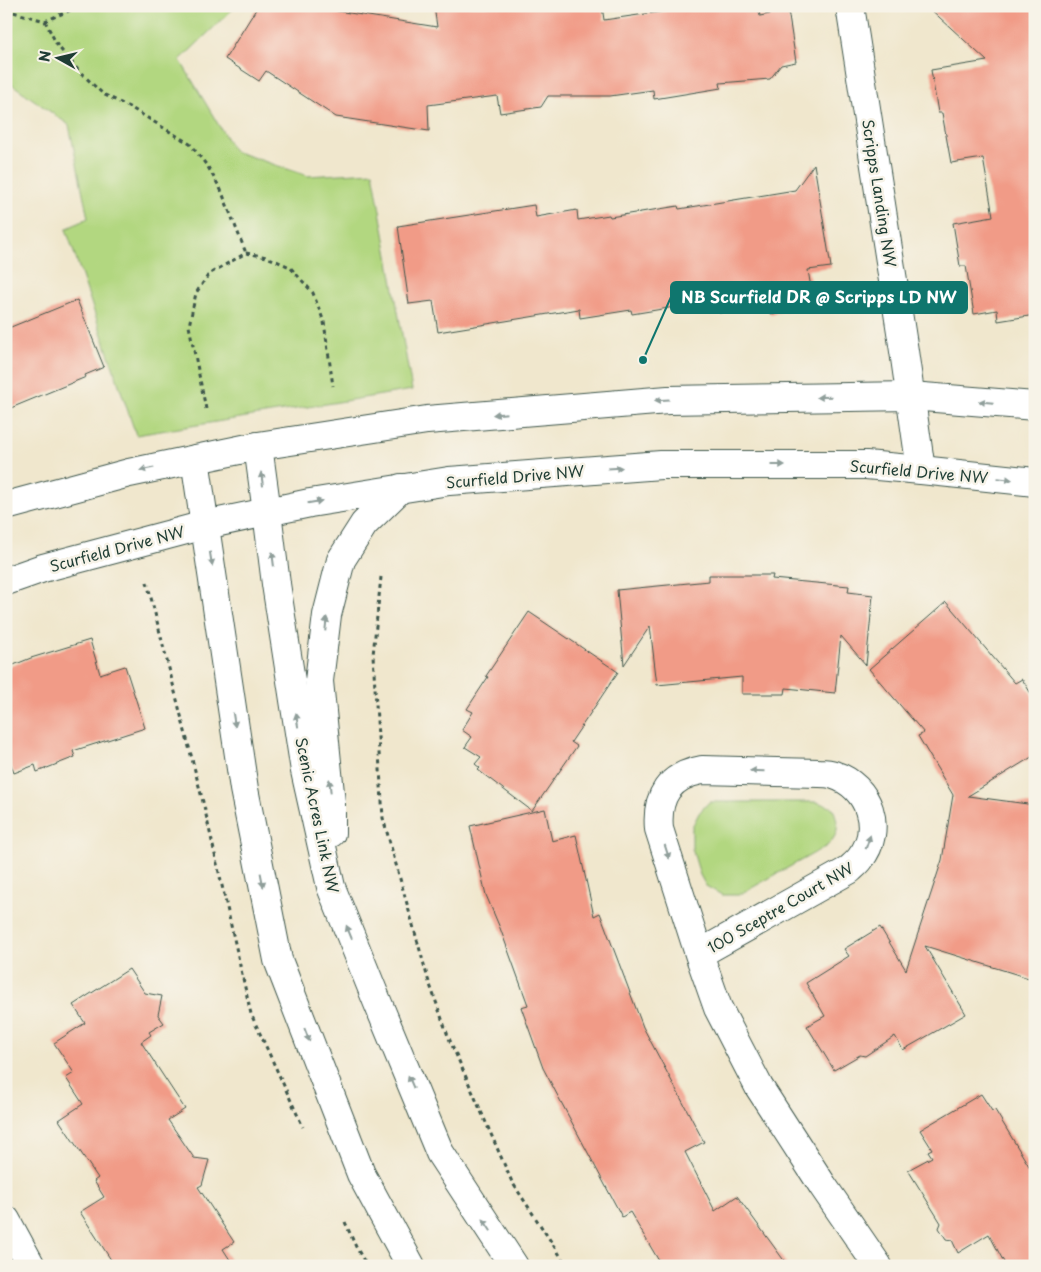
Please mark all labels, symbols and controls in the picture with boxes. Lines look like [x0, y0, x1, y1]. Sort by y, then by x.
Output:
north arrow [32, 32, 82, 82]
text: N [33, 49, 56, 63]
street label: Scripps Landing NW [857, 117, 903, 269]
callout: NB Scurfield DR @ Scripps LD NW [671, 282, 967, 313]
text: NB Scurfield DR @ Scripps LD NW [681, 284, 957, 308]
one-way arrow [816, 393, 832, 401]
one-way arrow [653, 397, 669, 405]
one-way arrow [978, 398, 994, 406]
one-way arrow [491, 410, 507, 418]
street label: Scurfield Drive NW [849, 454, 989, 488]
street label: Scurfield Drive NW [445, 459, 585, 493]
one-way arrow [770, 461, 786, 469]
one-way arrow [608, 464, 624, 472]
one-way arrow [139, 466, 155, 474]
one-way arrow [258, 471, 266, 487]
one-way arrow [997, 475, 1013, 483]
one-way arrow [308, 498, 324, 506]
street label: Scurfield Drive NW [47, 519, 187, 577]
one-way arrow [207, 551, 215, 567]
one-way arrow [269, 551, 277, 567]
one-way arrow [322, 616, 330, 632]
one-way arrow [293, 711, 301, 727]
one-way arrow [230, 712, 238, 728]
street label: Scenic Acres Link NW [290, 735, 346, 895]
one-way arrow [749, 767, 765, 775]
one-way arrow [326, 778, 334, 794]
one-way arrow [865, 835, 872, 850]
one-way arrow [663, 845, 671, 860]
street label: 100 Sceptre Court NW [703, 856, 857, 958]
one-way arrow [259, 872, 267, 888]
one-way arrow [345, 924, 353, 939]
one-way arrow [304, 1028, 312, 1043]
one-way arrow [406, 1075, 414, 1089]
one-way arrow [483, 1218, 492, 1232]

